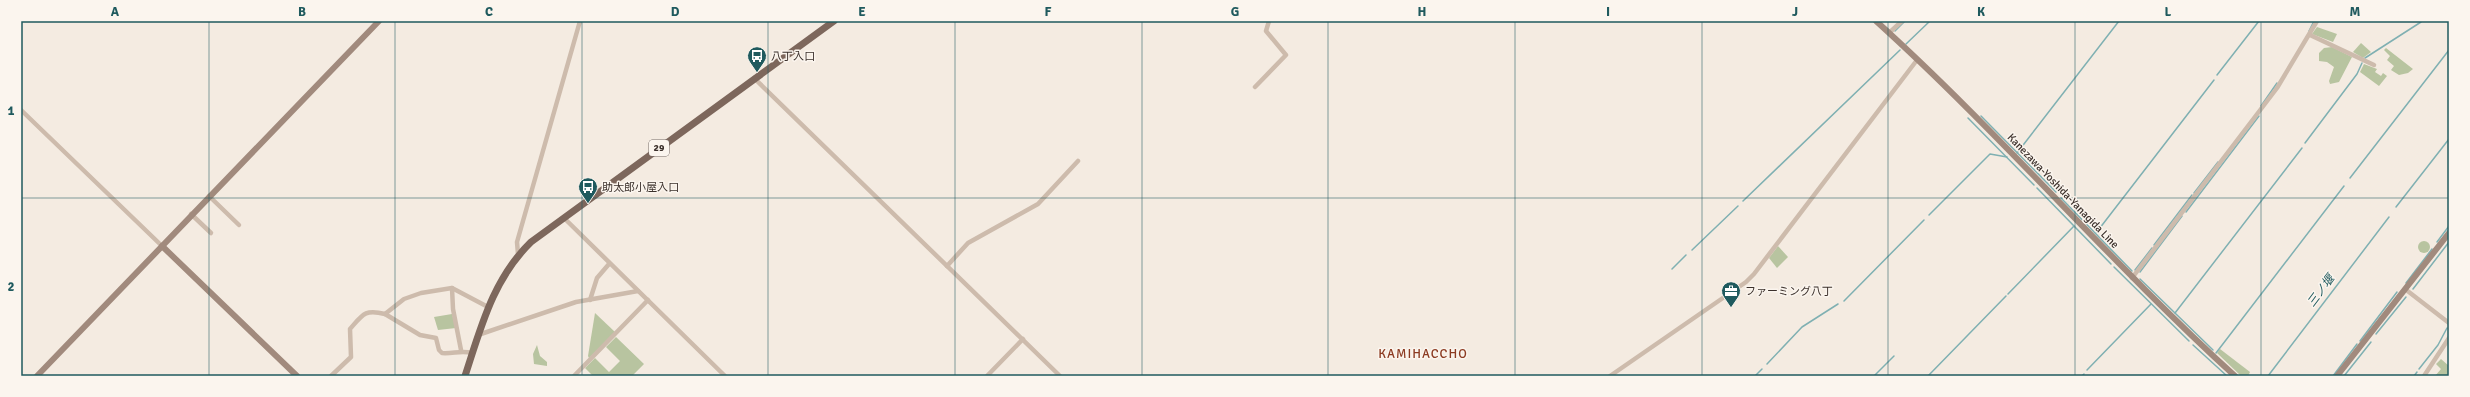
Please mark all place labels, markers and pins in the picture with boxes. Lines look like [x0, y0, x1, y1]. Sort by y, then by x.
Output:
bus stop icon: 八丁入口 [746, 45, 768, 73]
place label: 八丁入口 [771, 50, 815, 63]
bus stop icon: 助太郎小屋入口 [577, 176, 599, 204]
place label: 助太郎小屋入口 [602, 181, 679, 194]
office icon: ファーミング八丁 [1720, 280, 1742, 308]
place label: ファーミング八丁 [1745, 285, 1833, 298]

